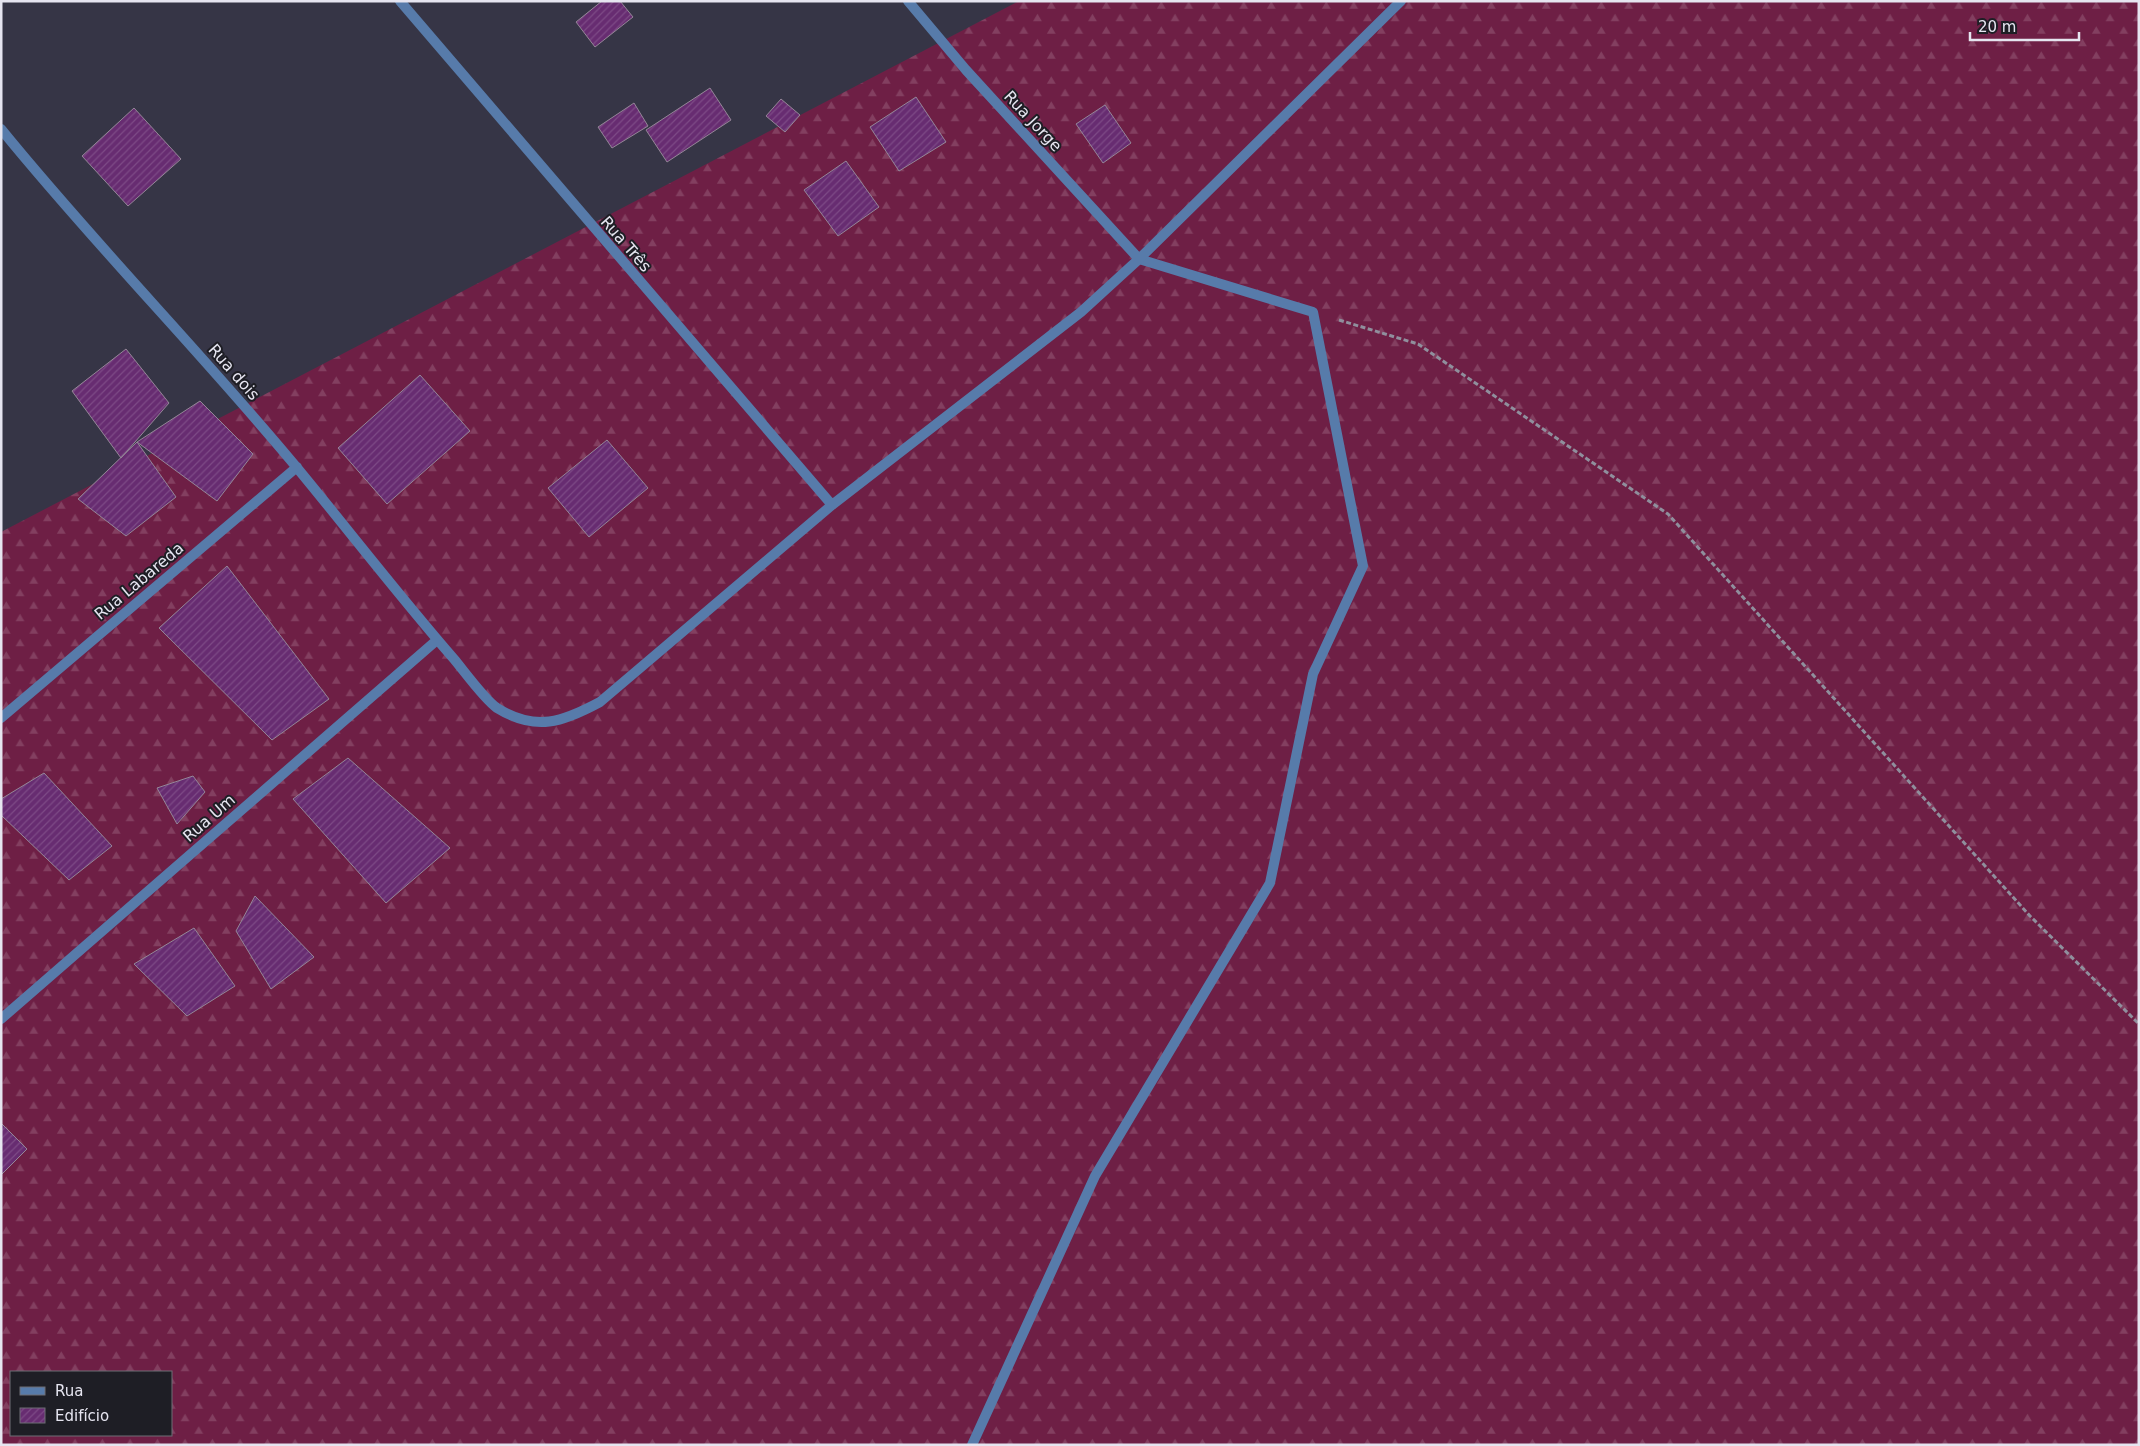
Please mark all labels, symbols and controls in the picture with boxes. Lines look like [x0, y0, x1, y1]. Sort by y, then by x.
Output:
scale bar [1970, 10, 2079, 42]
text: 20 m [1978, 18, 2016, 36]
street label: Rua Jorge [1000, 87, 1066, 155]
street label: Rua Três [597, 212, 655, 276]
street label: Rua dois [204, 340, 264, 404]
street label: Rua Labareda [91, 538, 187, 624]
street label: Rua Um [179, 790, 239, 846]
legend [10, 1371, 172, 1436]
text: Rua [55, 1382, 83, 1400]
text: Edifício [55, 1407, 109, 1425]

